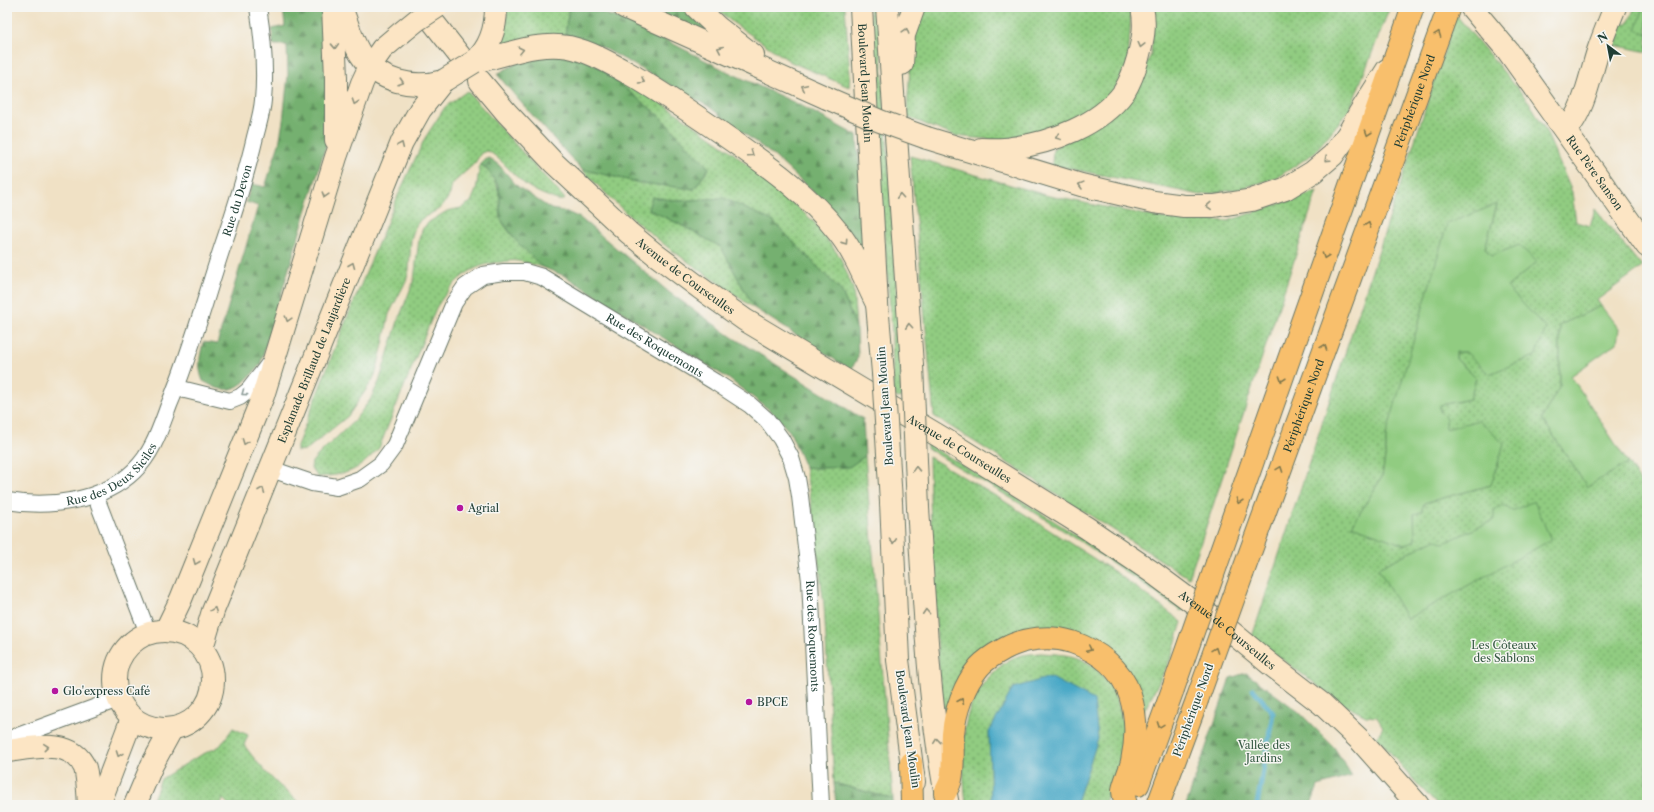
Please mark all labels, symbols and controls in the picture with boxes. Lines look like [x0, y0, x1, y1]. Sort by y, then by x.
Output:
street label: Boulevard Jean Moulin [855, 23, 875, 143]
north arrow [1588, 26, 1628, 66]
one-way arrow [901, 27, 910, 34]
text: N [1595, 29, 1611, 46]
one-way arrow [1434, 31, 1442, 38]
one-way arrow [1138, 42, 1146, 49]
one-way arrow [331, 43, 339, 49]
one-way arrow [716, 46, 723, 54]
one-way arrow [517, 47, 524, 55]
street label: Périphérique Nord [1391, 52, 1438, 150]
one-way arrow [397, 77, 404, 85]
one-way arrow [638, 77, 646, 84]
one-way arrow [801, 84, 808, 92]
one-way arrow [351, 98, 360, 105]
one-way arrow [1364, 130, 1373, 137]
one-way arrow [1055, 132, 1063, 140]
street label: Rue Père Sanson [1563, 133, 1626, 213]
one-way arrow [396, 141, 404, 149]
one-way arrow [746, 149, 753, 156]
one-way arrow [1325, 155, 1332, 162]
street label: Rue du Devon [219, 163, 255, 238]
one-way arrow [1078, 181, 1085, 190]
one-way arrow [321, 191, 330, 198]
one-way arrow [895, 193, 904, 199]
one-way arrow [1206, 201, 1212, 210]
one-way arrow [1364, 221, 1372, 228]
street label: Avenue de Courseulles [632, 234, 738, 318]
one-way arrow [840, 237, 847, 244]
one-way arrow [1321, 252, 1330, 259]
one-way arrow [348, 262, 356, 269]
street label: Esplanade Brillaud de Laujardière [274, 275, 354, 445]
street label: Rue des Roquemonts [603, 311, 706, 380]
one-way arrow [284, 315, 293, 322]
one-way arrow [905, 323, 914, 329]
one-way arrow [1319, 343, 1328, 350]
street label: Boulevard Jean Moulin [874, 346, 896, 466]
street label: Périphérique Nord [1280, 357, 1327, 454]
one-way arrow [1278, 375, 1287, 382]
one-way arrow [241, 388, 248, 396]
street label: Avenue de Courseulles [904, 411, 1014, 486]
one-way arrow [242, 438, 250, 445]
street label: Rue des Deux Siciles [65, 440, 160, 509]
one-way arrow [912, 466, 921, 472]
one-way arrow [1275, 466, 1283, 473]
one-way arrow [258, 486, 266, 493]
one-way arrow [1235, 498, 1244, 505]
place label: Agrial [467, 501, 500, 515]
marker: Agrial [455, 503, 465, 513]
one-way arrow [889, 538, 897, 544]
one-way arrow [193, 559, 201, 566]
street label: Rue des Roquemonts [803, 580, 822, 692]
street label: Avenue de Courseulles [1175, 587, 1279, 673]
one-way arrow [209, 607, 217, 614]
one-way arrow [921, 609, 930, 615]
park label: Les Côteaux des Sablons [1471, 638, 1537, 665]
one-way arrow [1084, 644, 1092, 652]
one-way arrow [1210, 647, 1218, 654]
street label: Périphérique Nord [1170, 661, 1216, 759]
street label: Boulevard Jean Moulin [893, 669, 923, 789]
place label: Glo'express Café [63, 684, 150, 698]
marker: Glo'express Café [50, 686, 60, 696]
place label: BPCE [757, 695, 788, 709]
marker: BPCE [744, 697, 754, 707]
one-way arrow [956, 697, 964, 704]
one-way arrow [1156, 722, 1164, 729]
one-way arrow [933, 738, 942, 744]
park label: Vallée des Jardins [1237, 738, 1290, 765]
one-way arrow [43, 743, 49, 752]
one-way arrow [115, 751, 123, 758]

